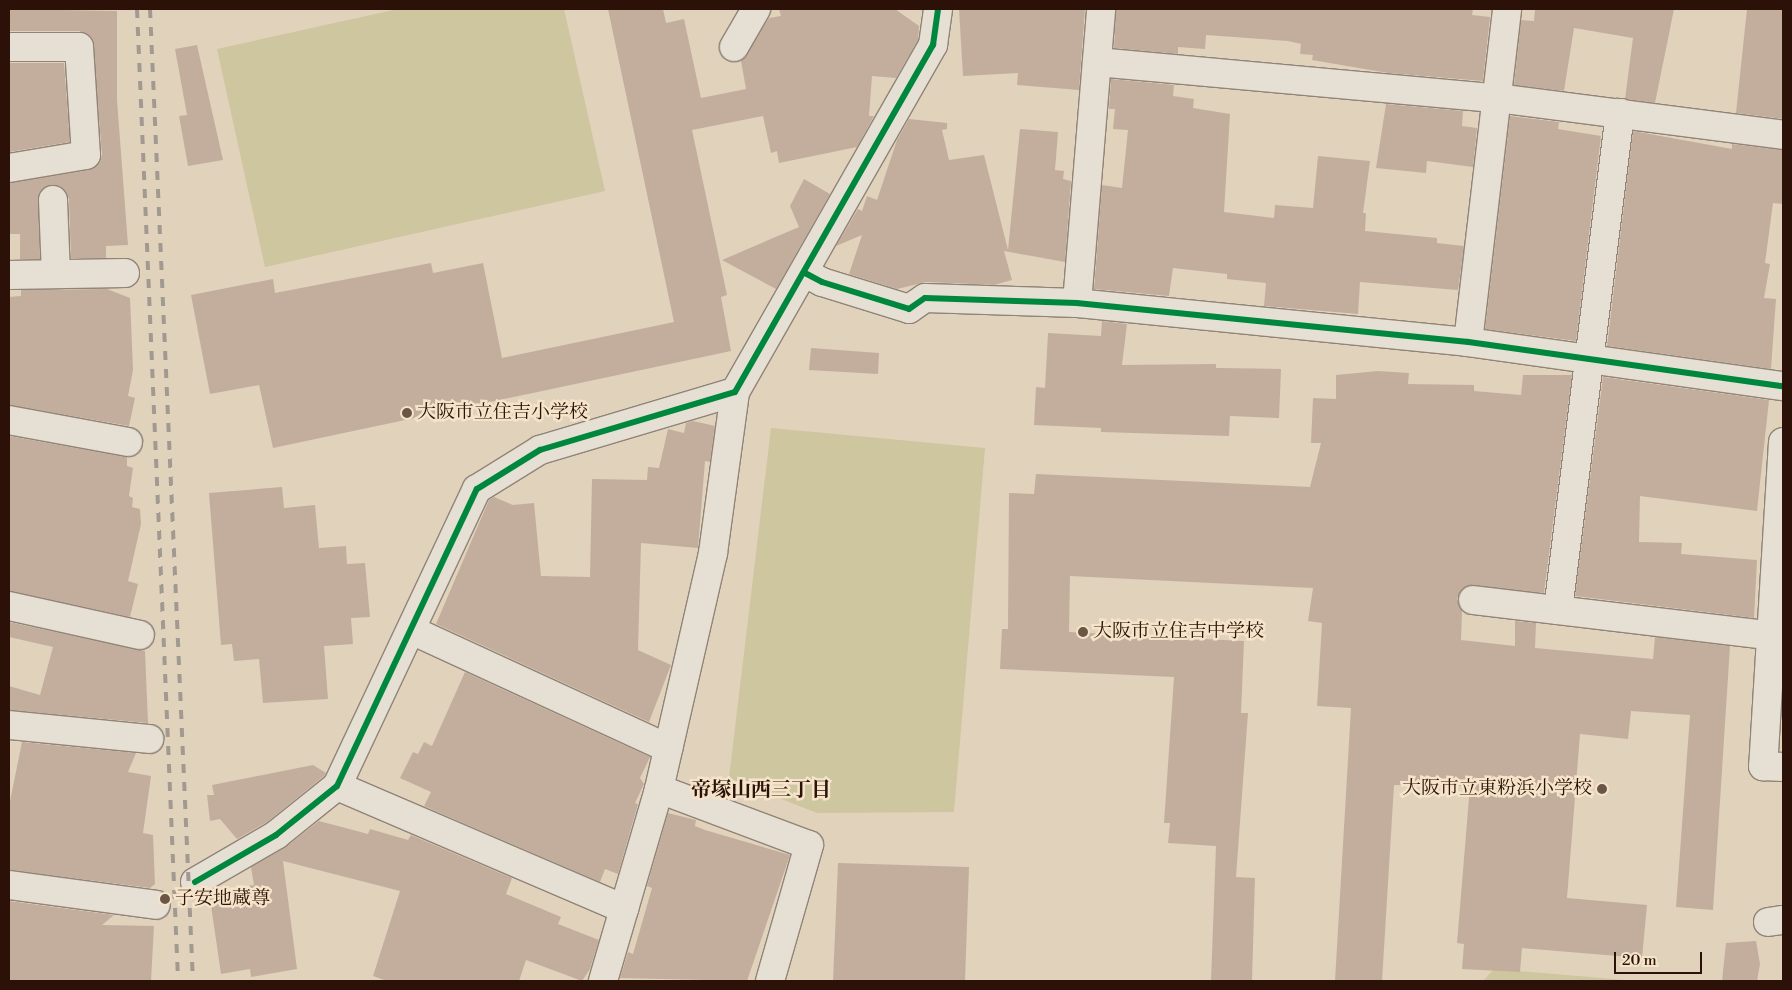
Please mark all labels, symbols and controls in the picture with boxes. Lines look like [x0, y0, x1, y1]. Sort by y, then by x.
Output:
place label: 大阪市立住吉小学校 [417, 402, 588, 424]
marker: 大阪市立住吉小学校 [401, 407, 413, 419]
place label: 大阪市立住吉中学校 [1093, 621, 1264, 643]
marker: 大阪市立住吉中学校 [1077, 626, 1089, 638]
district label: 帝塚山西三丁目 [691, 778, 831, 802]
place label: 大阪市立東粉浜小学校 [1402, 778, 1592, 800]
marker: 大阪市立東粉浜小学校 [1596, 783, 1608, 795]
place label: 子安地蔵尊 [175, 888, 270, 910]
marker: 子安地蔵尊 [159, 893, 171, 905]
scale bar [1617, 942, 1704, 974]
text: 20 m [1622, 951, 1657, 970]

